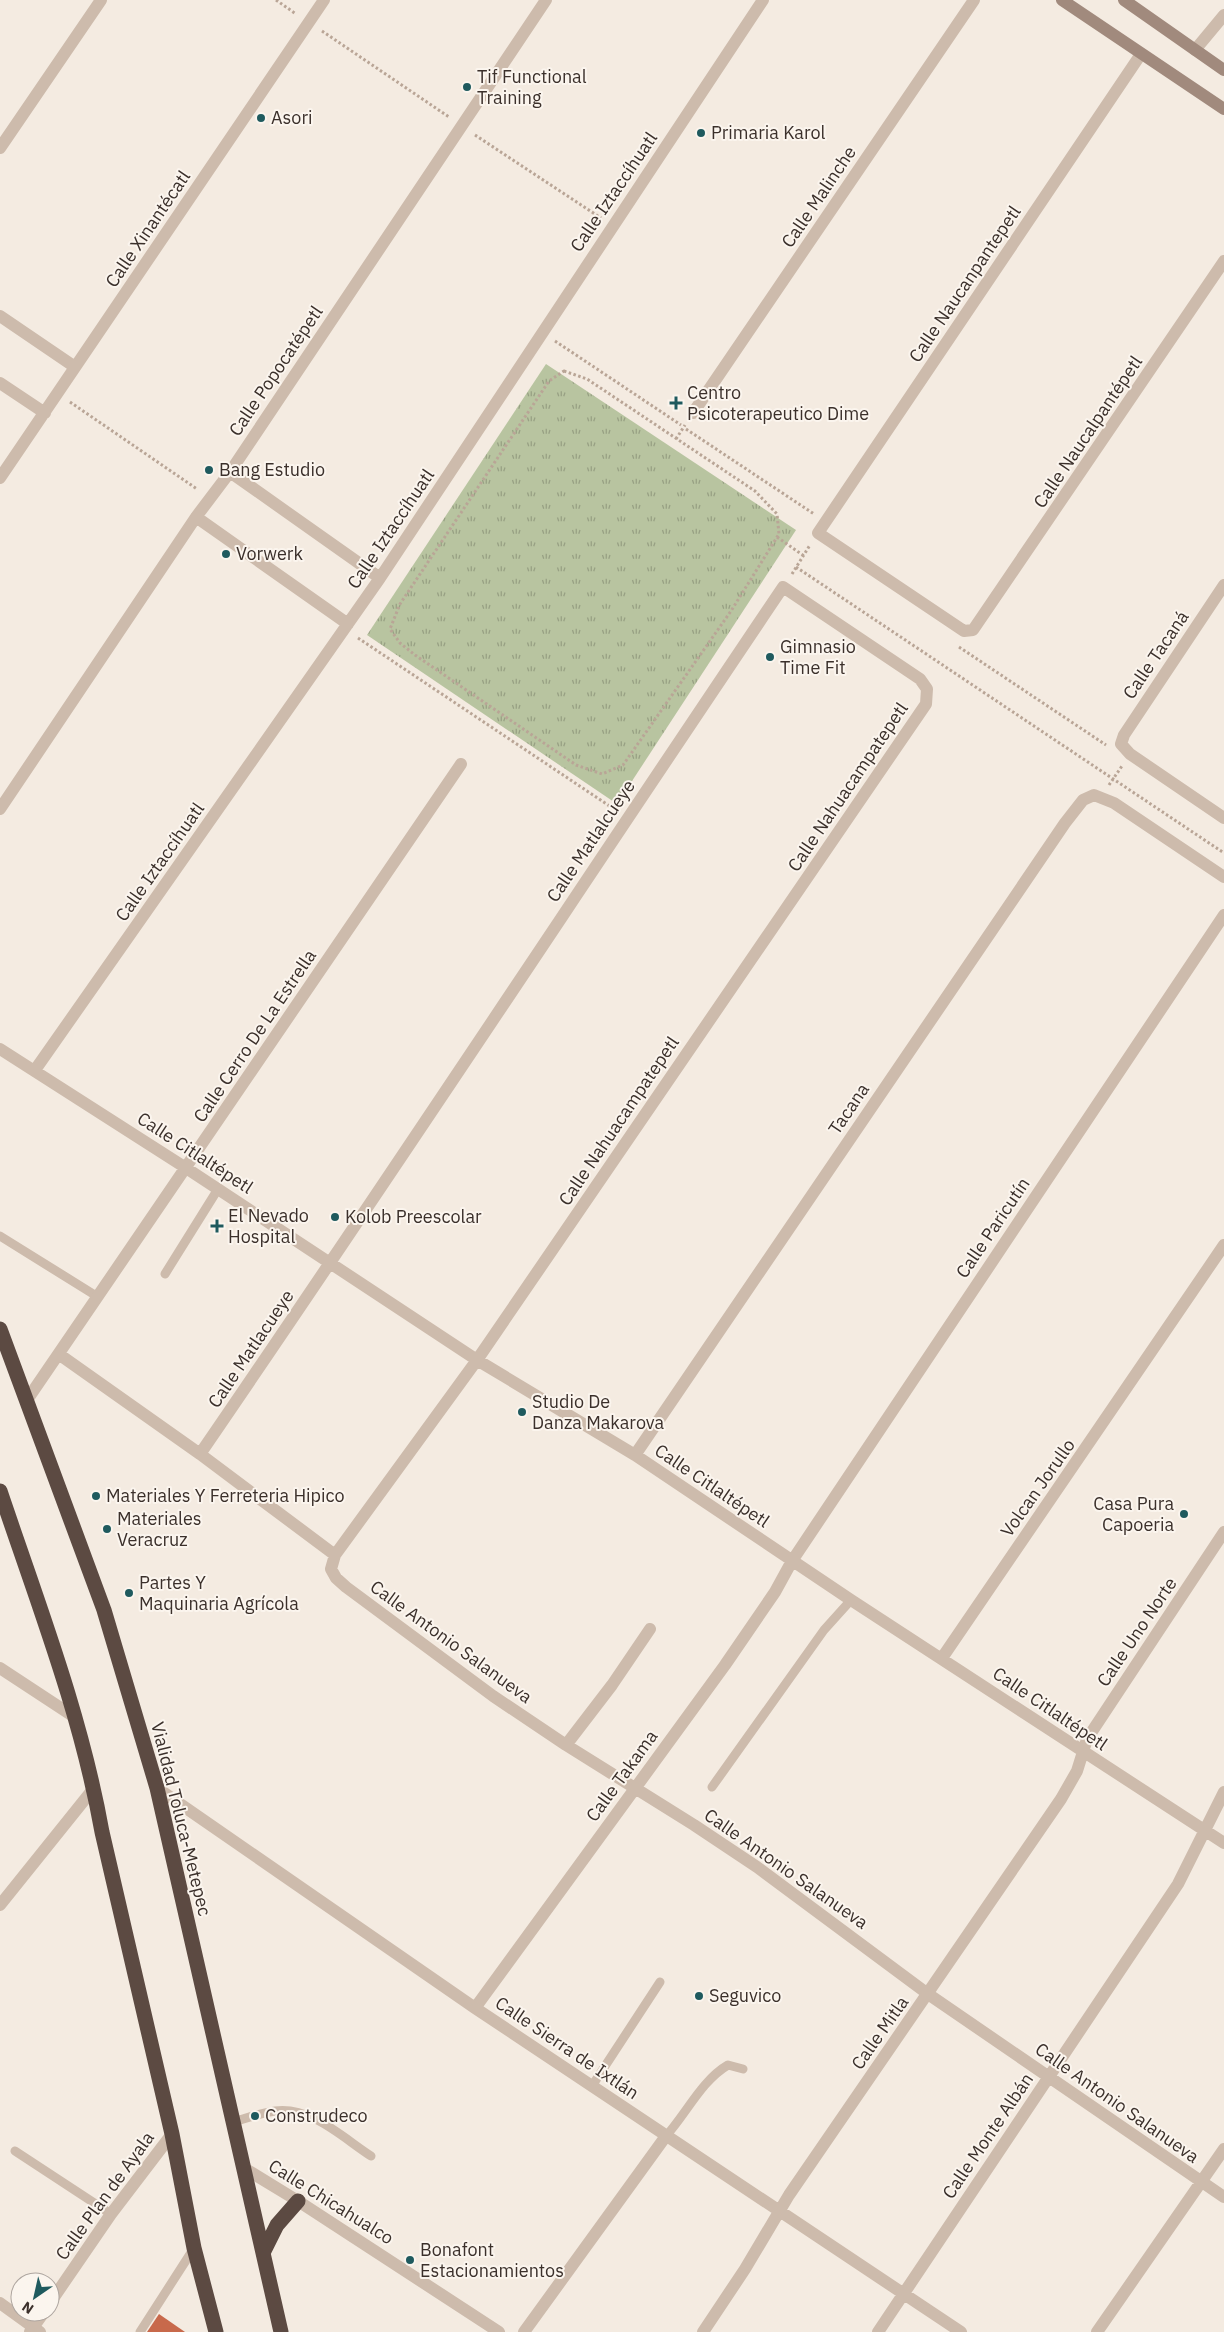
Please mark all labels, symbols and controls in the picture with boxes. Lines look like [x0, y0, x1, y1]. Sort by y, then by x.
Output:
place label: Tif Functional Training [477, 65, 587, 109]
marker: Tif Functional Training [461, 81, 473, 93]
place label: Asori [271, 106, 313, 129]
marker: Asori [255, 112, 267, 124]
place label: Primaria Karol [711, 121, 825, 144]
street label: Calle Iztaccíhuatl [565, 127, 662, 256]
marker: Primaria Karol [695, 127, 707, 139]
street label: Calle Malinche [776, 141, 861, 252]
street label: Calle Xinantécatl [100, 166, 195, 292]
street label: Calle Naucanpantepetl [904, 201, 1026, 366]
street label: Calle Popocatépetl [224, 301, 328, 440]
street label: Calle Naucalpantépetl [1028, 351, 1147, 512]
place label: Centro Psicoterapeutico Dime [687, 381, 869, 425]
marker: Centro Psicoterapeutico Dime [669, 396, 683, 410]
place label: Bang Estudio [219, 458, 325, 481]
marker: Bang Estudio [203, 464, 215, 476]
street label: Calle Iztaccíhuatl [342, 464, 439, 593]
place label: Vorwerk [236, 542, 303, 565]
marker: Vorwerk [220, 548, 232, 560]
street label: Calle Tacaná [1118, 606, 1194, 703]
place label: Gimnasio Time Fit [780, 635, 856, 679]
marker: Gimnasio Time Fit [764, 651, 776, 663]
street label: Calle Nahuacampatepetl [782, 698, 913, 876]
street label: Calle Matlalcueye [541, 775, 640, 906]
street label: Calle Iztaccíhuatl [110, 798, 209, 926]
street label: Calle Cerro De La Estrella [188, 945, 321, 1126]
street label: Calle Nahuacampatepetl [553, 1032, 684, 1210]
street label: Tacana [823, 1078, 874, 1139]
street label: Calle Citlaltépetl [133, 1107, 258, 1199]
street label: Calle Paricutín [951, 1173, 1035, 1282]
place label: El Nevado Hospital [228, 1204, 309, 1248]
place label: Kolob Preescolar [345, 1205, 482, 1228]
marker: Kolob Preescolar [329, 1211, 341, 1223]
marker: El Nevado Hospital [210, 1219, 224, 1233]
street label: Calle Matlacueye [203, 1285, 299, 1412]
place label: Studio De Danza Makarova [532, 1390, 665, 1434]
marker: Studio De Danza Makarova [516, 1406, 528, 1418]
street label: Volcan Jorullo [995, 1434, 1080, 1541]
street label: Calle Citlaltépetl [650, 1439, 774, 1533]
place label: Materiales Y Ferreteria Hipico [106, 1484, 345, 1507]
marker: Materiales Y Ferreteria Hipico [90, 1490, 102, 1502]
place label: Casa Pura Capoeria [1093, 1492, 1174, 1536]
place label: Materiales Veracruz [117, 1507, 202, 1551]
marker: Casa Pura Capoeria [1178, 1508, 1190, 1520]
marker: Materiales Veracruz [101, 1523, 113, 1535]
place label: Partes Y Maquinaria Agrícola [139, 1571, 299, 1615]
street label: Calle Uno Norte [1092, 1573, 1182, 1691]
street label: Calle Antonio Salanueva [366, 1575, 537, 1708]
marker: Partes Y Maquinaria Agrícola [123, 1587, 135, 1599]
street label: Calle Citlaltépetl [988, 1662, 1112, 1756]
street label: Vialidad Toluca-Metepec [146, 1719, 217, 1918]
street label: Calle Takama [581, 1725, 663, 1826]
street label: Calle Antonio Salanueva [700, 1803, 873, 1934]
place label: Seguvico [709, 1984, 781, 2007]
marker: Seguvico [693, 1990, 705, 2002]
street label: Calle Sierra de Ixtlán [491, 1991, 644, 2104]
street label: Calle Mitla [846, 1991, 913, 2074]
street label: Calle Antonio Salanueva [1031, 2037, 1204, 2168]
street label: Calle Monte Albán [937, 2069, 1038, 2203]
place label: Construdeco [265, 2104, 368, 2127]
marker: Construdeco [249, 2110, 261, 2122]
street label: Calle Plan de Ayala [50, 2127, 159, 2264]
street label: Calle Chicahualco [264, 2154, 398, 2249]
place label: Bonafont Estacionamientos [420, 2238, 564, 2282]
marker: Bonafont Estacionamientos [404, 2254, 416, 2266]
north arrow [10, 2272, 60, 2322]
text: N [18, 2297, 37, 2318]

